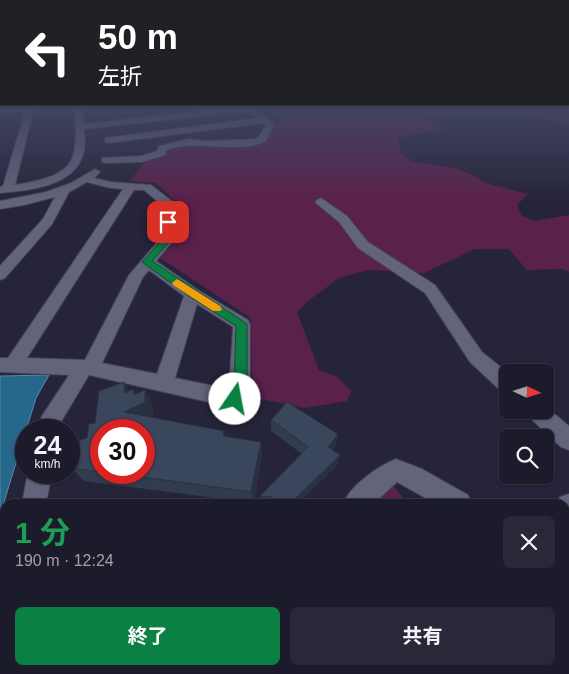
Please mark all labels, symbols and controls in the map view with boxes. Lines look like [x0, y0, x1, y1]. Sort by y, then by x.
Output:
text: 50 m [98, 17, 178, 56]
icon: left [15, 20, 80, 85]
text: 左折 [98, 64, 142, 89]
pin [147, 201, 189, 243]
icon: arrive [154, 208, 182, 236]
north arrow [499, 364, 554, 419]
map controls [499, 364, 554, 484]
position arrow [208, 372, 260, 424]
speed limit sign: 30 [90, 419, 155, 484]
button: search [499, 429, 554, 484]
text: 24 [34, 431, 61, 459]
text: km/h [34, 457, 61, 471]
text: 1 分 [15, 516, 70, 549]
button: close [503, 516, 555, 568]
text: 190 m · 12:24 [15, 552, 114, 569]
button: 終了 [15, 607, 280, 665]
button: 共有 [290, 607, 555, 665]

